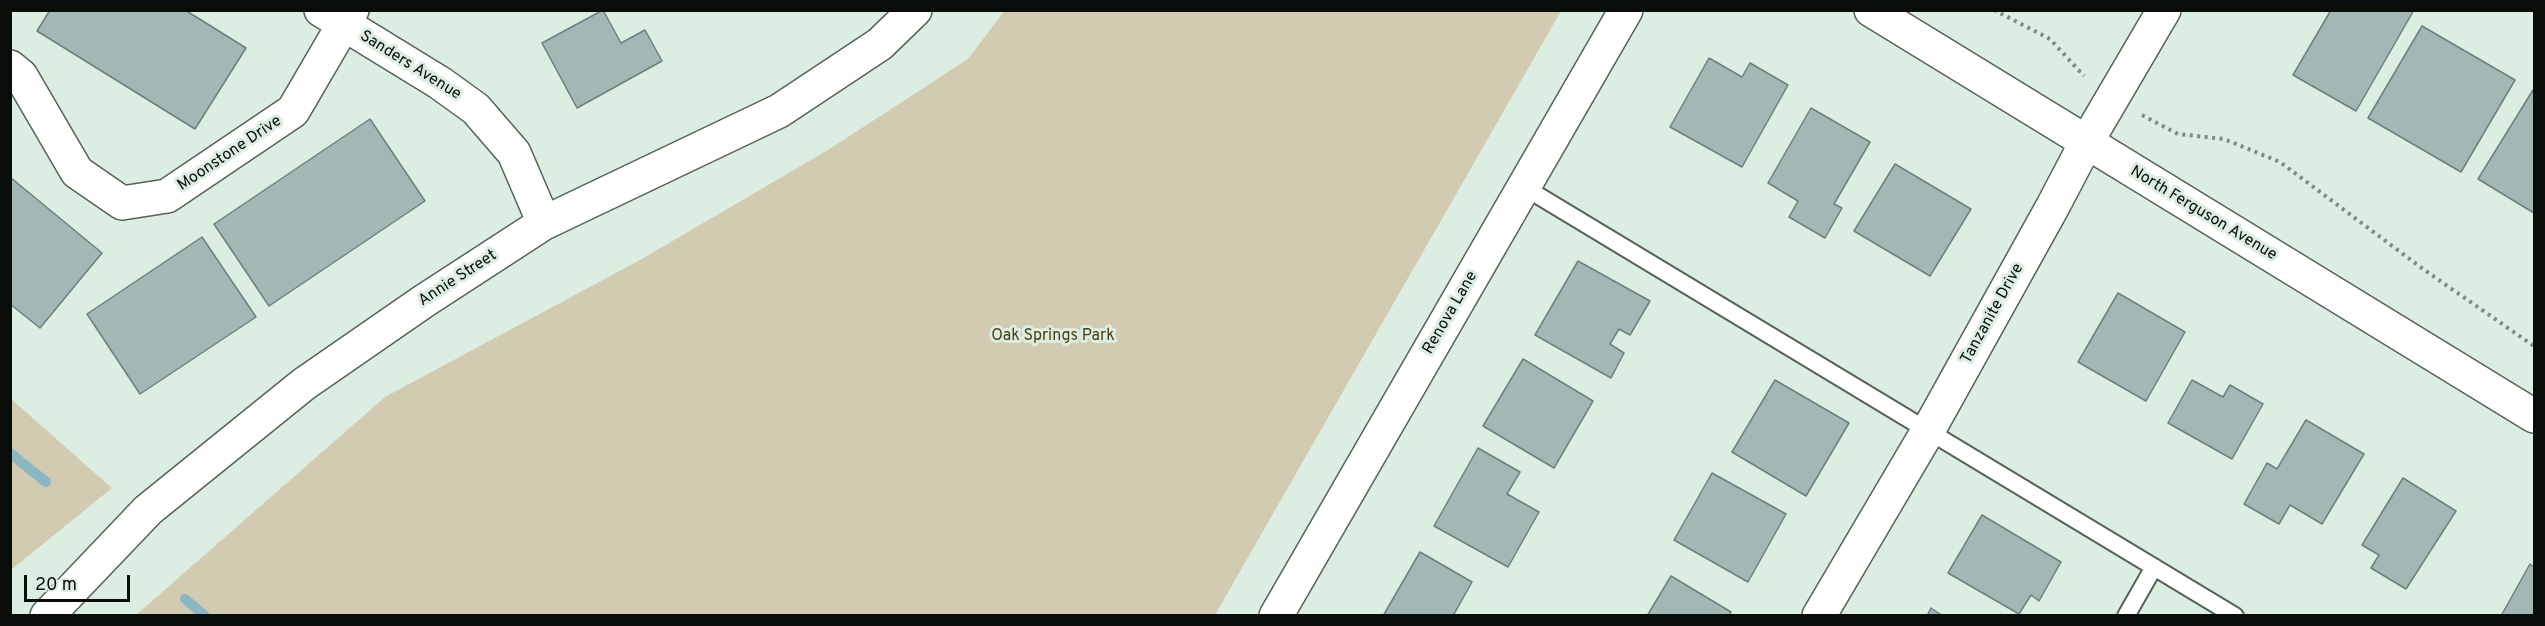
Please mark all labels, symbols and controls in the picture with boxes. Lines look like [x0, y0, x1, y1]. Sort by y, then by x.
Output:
street label: Sanders Avenue [356, 27, 464, 105]
street label: Moonstone Drive [174, 112, 286, 196]
street label: North Ferguson Avenue [2126, 163, 2280, 265]
street label: Annie Street [415, 247, 501, 311]
street label: Tanzanite Drive [1957, 260, 2029, 368]
street label: Renova Lane [1420, 268, 1482, 358]
park label: Oak Springs Park [991, 327, 1115, 347]
scale bar [27, 563, 134, 601]
text: 20 m [35, 574, 77, 597]

